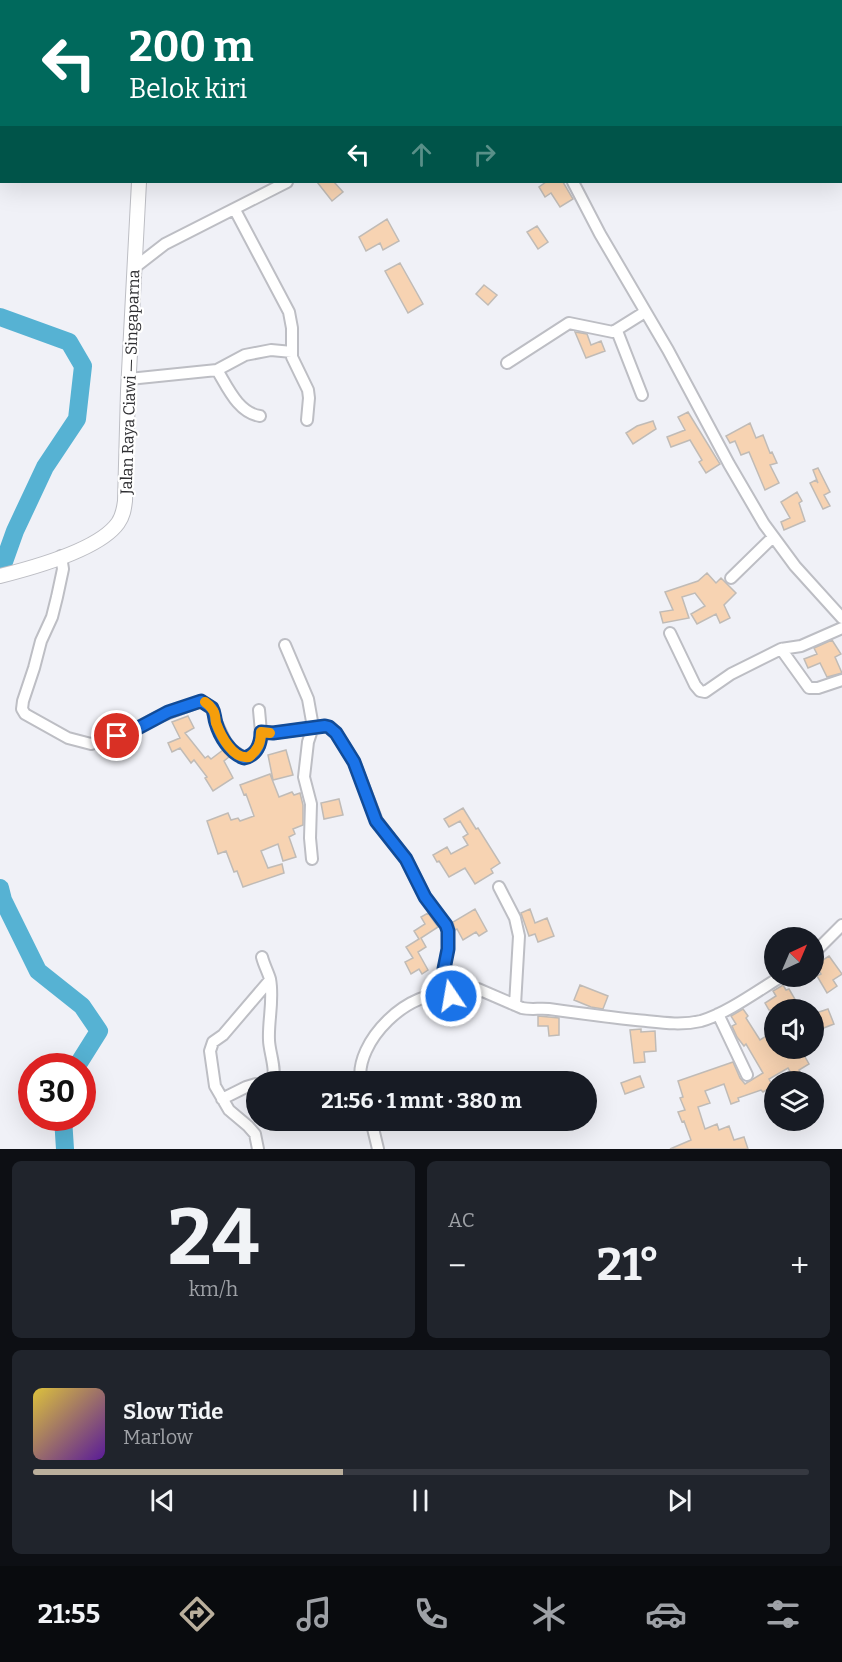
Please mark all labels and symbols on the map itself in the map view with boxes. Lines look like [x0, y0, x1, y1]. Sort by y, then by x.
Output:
street label: Jalan Raya Ciawi — Singaparna [117, 269, 143, 496]
pin [91, 710, 142, 761]
north arrow [764, 927, 824, 987]
position arrow [419, 964, 483, 1028]
speed limit sign: 30 [18, 1053, 96, 1131]

